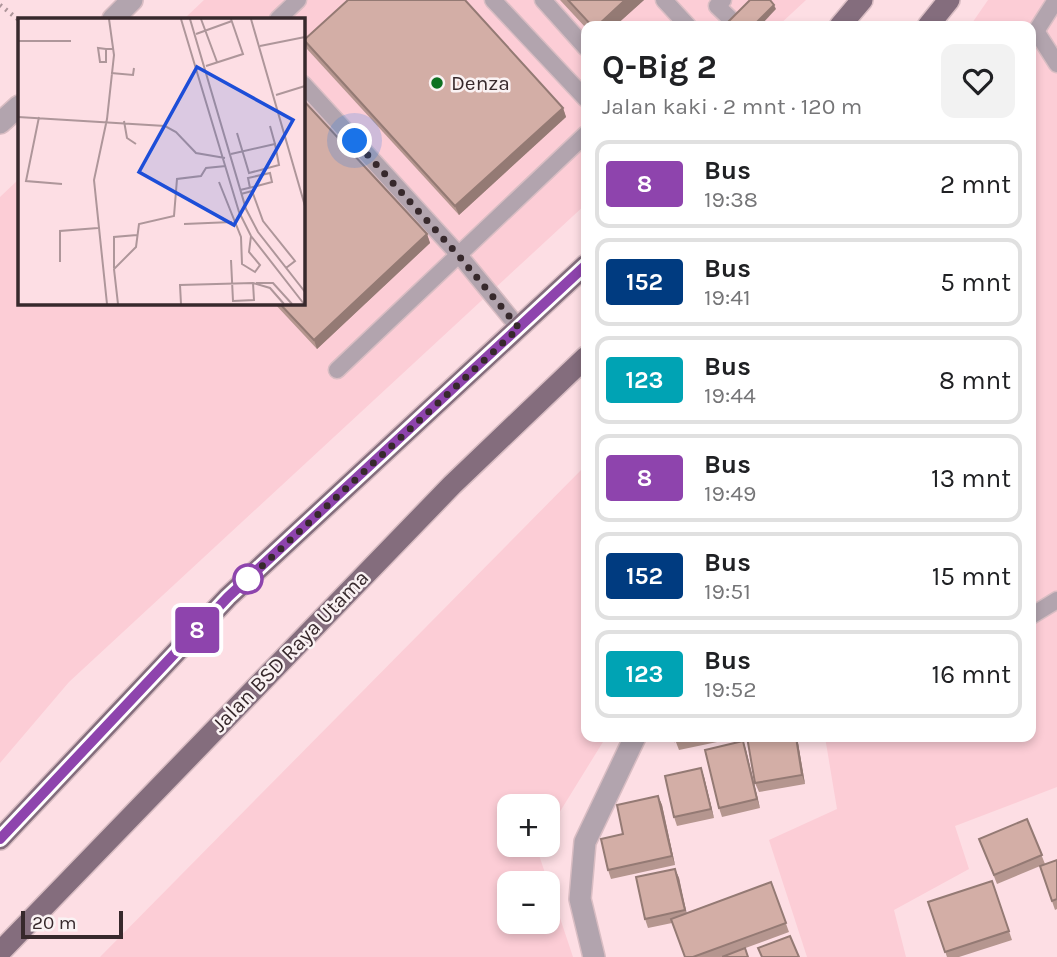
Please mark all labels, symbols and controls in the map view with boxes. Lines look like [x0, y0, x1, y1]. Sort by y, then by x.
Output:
inset map [18, 18, 304, 304]
button: heart [941, 44, 1015, 118]
text: Q-Big 2 [602, 48, 717, 86]
place label: Denza [451, 71, 510, 95]
marker: Denza [429, 75, 445, 91]
text: Jalan kaki · 2 mnt · 120 m [602, 93, 862, 120]
your location [337, 123, 372, 158]
text: Bus [704, 155, 751, 186]
text: 2 mnt [940, 169, 1011, 200]
text: 8 [637, 170, 652, 198]
text: 19:38 [704, 186, 758, 213]
text: Bus [704, 253, 751, 284]
text: 5 mnt [940, 267, 1011, 298]
text: 152 [626, 268, 663, 296]
text: 19:41 [704, 284, 751, 311]
text: Bus [704, 351, 751, 382]
text: 8 mnt [939, 365, 1011, 396]
text: 123 [625, 366, 664, 394]
text: 19:44 [704, 382, 756, 409]
text: Bus [704, 449, 751, 480]
text: 13 mnt [931, 463, 1011, 494]
text: 8 [637, 464, 652, 492]
text: 19:49 [704, 480, 756, 507]
text: Bus [704, 547, 751, 578]
text: 15 mnt [932, 561, 1011, 592]
text: 152 [626, 562, 663, 590]
unlabelled marker [233, 564, 263, 594]
street label: Jalan BSD Raya Utama [207, 565, 373, 737]
text: 19:51 [704, 578, 751, 605]
line badge: 8 [174, 607, 220, 653]
text: 8 [189, 616, 205, 644]
text: Bus [704, 645, 751, 676]
text: 16 mnt [932, 659, 1011, 690]
text: 123 [625, 660, 664, 688]
text: 19:52 [704, 676, 757, 703]
map controls [497, 794, 560, 934]
button: + [497, 794, 560, 857]
button: − [497, 871, 560, 934]
scale bar [21, 908, 122, 940]
text: 20 m [32, 912, 77, 934]

